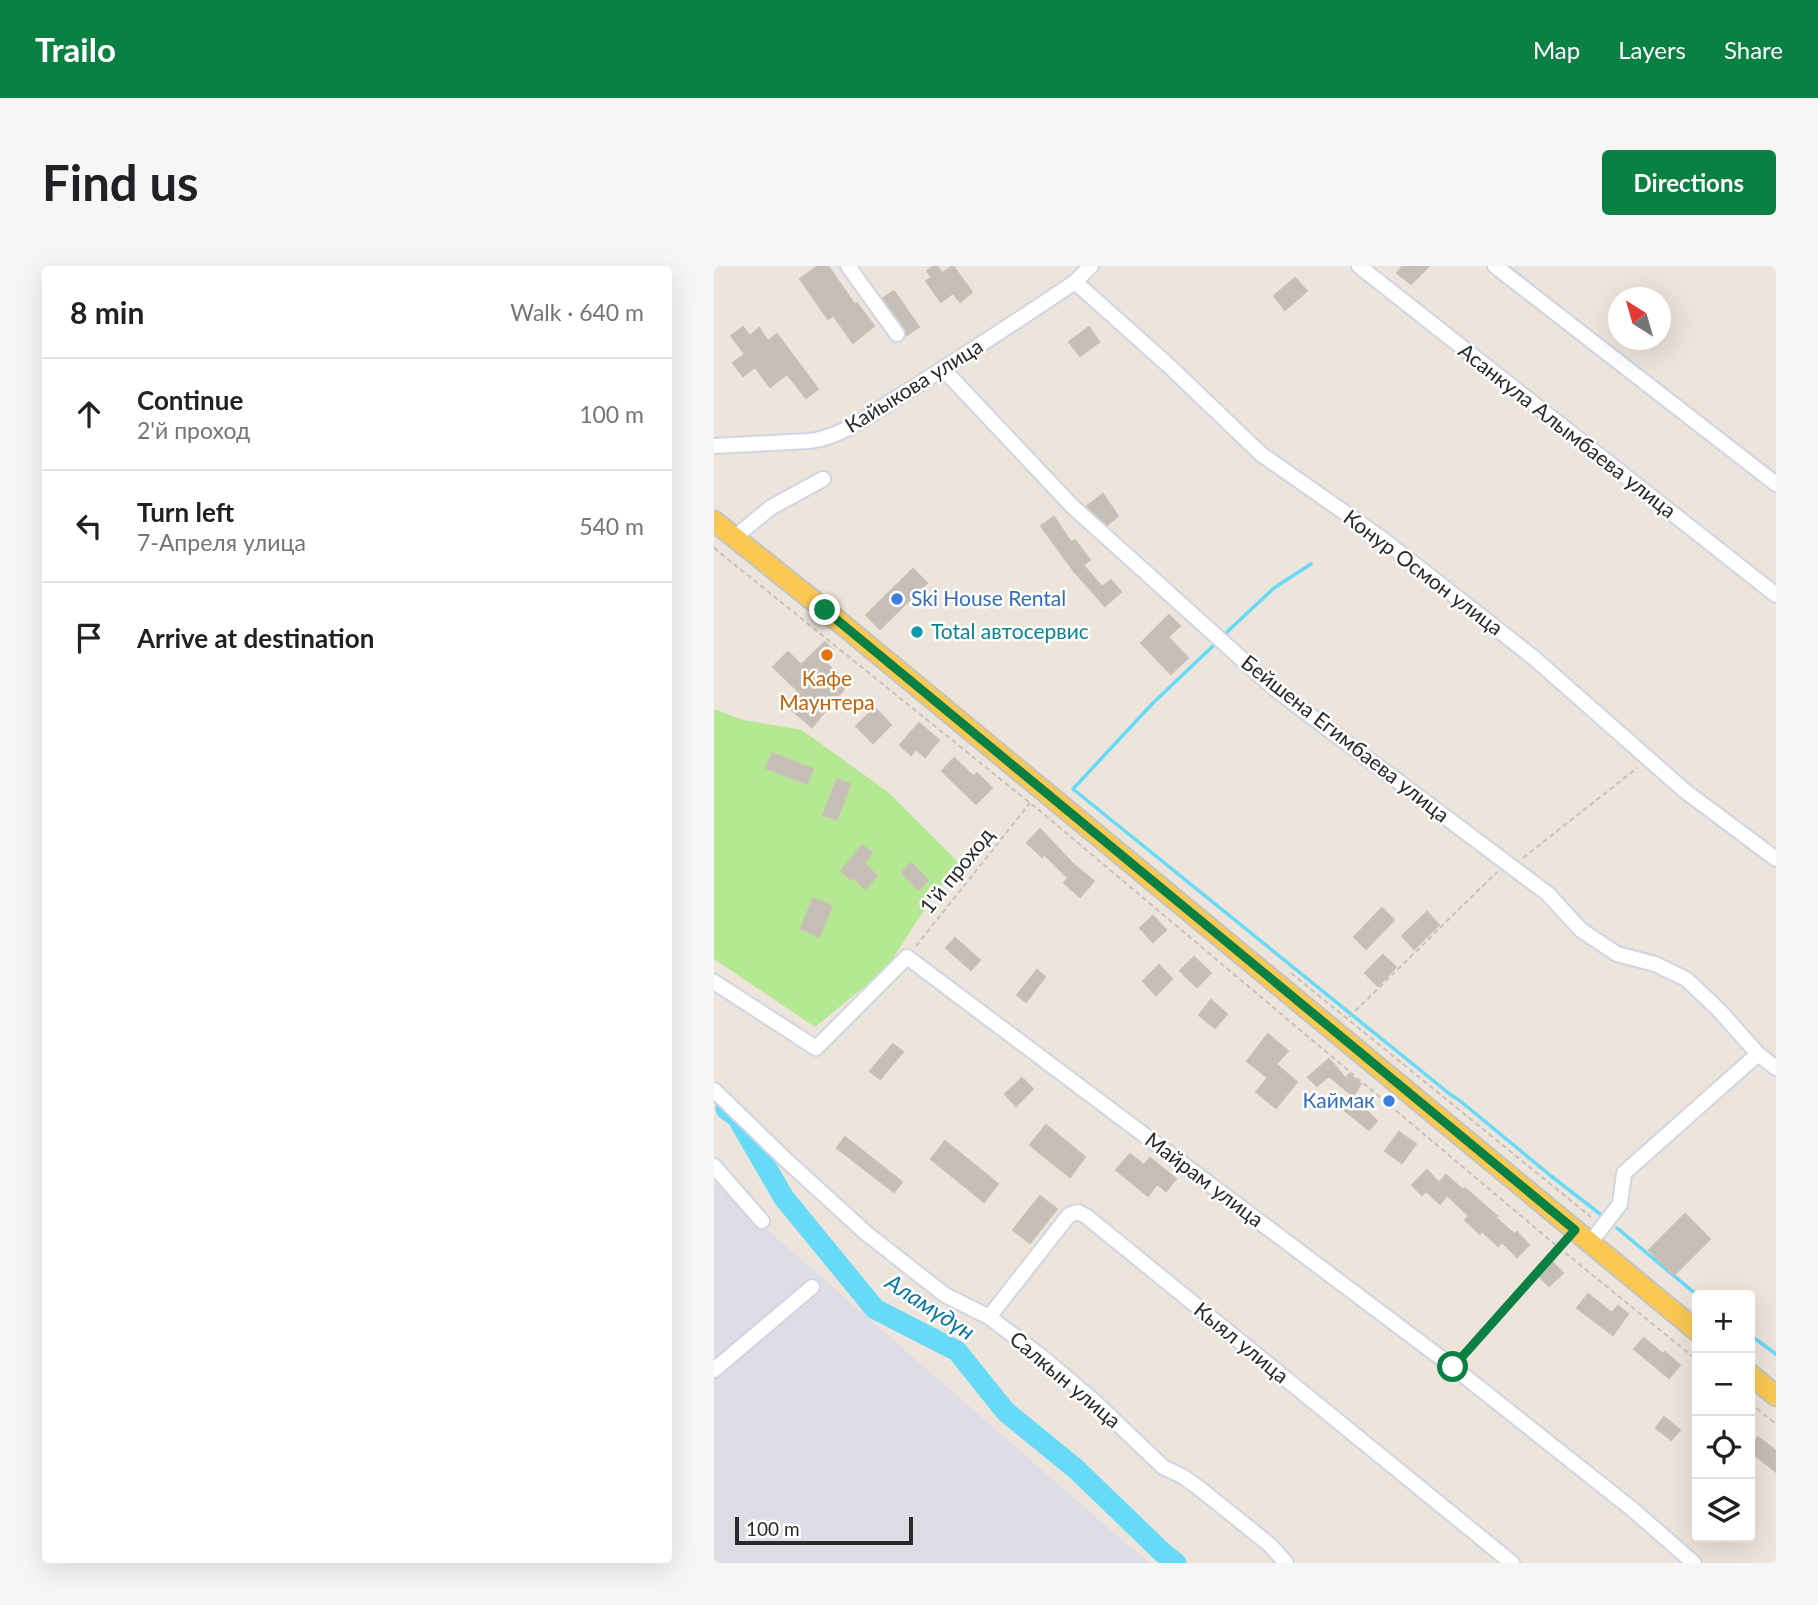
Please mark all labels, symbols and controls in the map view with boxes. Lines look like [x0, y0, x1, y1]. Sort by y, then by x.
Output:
text: Trailo [35, 29, 116, 69]
text: Map [1533, 35, 1580, 64]
text: Layers [1618, 35, 1686, 64]
text: Share [1724, 35, 1783, 64]
button: Directions [1602, 150, 1776, 215]
text: Find us [42, 153, 199, 211]
north arrow [1608, 287, 1671, 350]
text: 8 min [70, 294, 144, 330]
text: Walk · 640 m [510, 298, 644, 326]
street label: Кайыкова улица [840, 332, 987, 437]
street label: Асанкула Алымбаева улица [1454, 337, 1682, 522]
text: Continue [137, 384, 243, 416]
icon: ahead [70, 395, 108, 433]
text: 100 m [579, 400, 644, 428]
text: 2'й проход [137, 416, 250, 444]
text: Turn left [137, 496, 234, 528]
street label: Конур Осмон улица [1339, 504, 1508, 640]
icon: left [70, 507, 108, 545]
text: 540 m [579, 512, 644, 540]
text: 7-Апреля улица [137, 528, 306, 556]
place label: Ski House Rental [911, 585, 1066, 610]
marker: Ski House Rental [889, 591, 905, 607]
route end [809, 594, 840, 625]
place label: Total автосервис [931, 618, 1089, 643]
icon: arrive [70, 619, 108, 657]
text: Arrive at destination [137, 622, 374, 654]
marker: Total автосервис [909, 624, 925, 640]
marker: Кафе Маунтера [819, 647, 835, 663]
street label: Бейшена Егимбаева улица [1237, 649, 1455, 827]
place label: Кафе Маунтера [779, 665, 875, 714]
street label: 1'й проход [914, 822, 998, 918]
place label: Каймак [1302, 1087, 1375, 1112]
marker: Каймак [1381, 1093, 1397, 1109]
street label: Майрам улица [1141, 1126, 1269, 1231]
water label: Аламүдүн [880, 1266, 980, 1345]
map controls [1692, 1290, 1755, 1542]
button: + [1692, 1290, 1755, 1353]
street label: Кыял улица [1190, 1296, 1294, 1388]
street label: Салкын улица [1005, 1325, 1127, 1433]
route start [1437, 1351, 1468, 1382]
button: − [1692, 1353, 1755, 1416]
button: locate [1692, 1416, 1755, 1479]
button: layers [1692, 1479, 1755, 1542]
scale bar [735, 1514, 914, 1546]
text: 100 m [746, 1517, 800, 1540]

